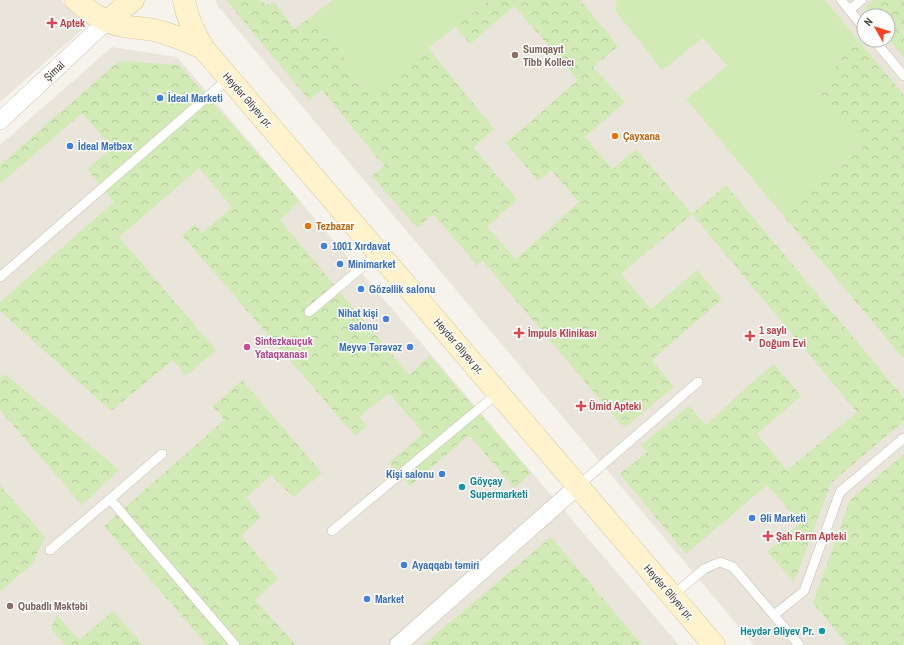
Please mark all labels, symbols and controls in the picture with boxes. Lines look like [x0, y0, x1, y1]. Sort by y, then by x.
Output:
north arrow [856, 8, 896, 48]
text: N [861, 15, 876, 29]
place label: Aptek [60, 16, 86, 30]
marker: Aptek [47, 18, 57, 28]
place label: Sumqayıt Tibb Kollecı [523, 42, 574, 69]
marker: Sumqayıt Tibb Kollecı [510, 50, 520, 60]
street label: Şimal [41, 58, 67, 84]
street label: Heydər Əliyev pr. [220, 69, 276, 131]
place label: İdeal Marketi [168, 91, 223, 105]
marker: İdeal Marketi [155, 93, 165, 103]
place label: Çayxana [623, 129, 660, 143]
marker: Çayxana [610, 131, 620, 141]
place label: İdeal Mətbəx [78, 139, 132, 153]
marker: İdeal Mətbəx [65, 141, 75, 151]
place label: Tezbazar [316, 219, 354, 233]
marker: Tezbazar [303, 221, 313, 231]
place label: 1001 Xırdavat [332, 239, 390, 253]
marker: 1001 Xırdavat [319, 241, 329, 251]
place label: Minimarket [348, 257, 396, 271]
marker: Minimarket [335, 259, 345, 269]
place label: Gözəllik salonu [369, 282, 435, 296]
marker: Gözəllik salonu [356, 284, 366, 294]
place label: Nihat kişi salonu [338, 306, 378, 333]
marker: Nihat kişi salonu [381, 314, 391, 324]
street label: Heydər Əliyev pr. [431, 315, 487, 377]
place label: 1 saylı Doğum Evi [759, 323, 806, 350]
place label: İmpuls Klinikası [528, 326, 597, 340]
marker: İmpuls Klinikası [513, 327, 525, 339]
marker: 1 saylı Doğum Evi [744, 330, 756, 342]
place label: Sintezkauçuk Yataqxanası [255, 334, 314, 361]
place label: Meyvə Tərəvəz [339, 340, 402, 354]
marker: Sintezkauçuk Yataqxanası [242, 342, 252, 352]
marker: Meyvə Tərəvəz [405, 342, 415, 352]
place label: Ümid Apteki [589, 399, 641, 413]
marker: Ümid Apteki [576, 401, 586, 411]
place label: Kişi salonu [386, 467, 434, 481]
marker: Kişi salonu [437, 469, 447, 479]
place label: Göyçay Supermarketi [470, 474, 528, 501]
marker: Göyçay Supermarketi [457, 482, 467, 492]
place label: Əli Marketi [760, 511, 806, 525]
marker: Əli Marketi [747, 513, 757, 523]
place label: Şah Farm Apteki [776, 529, 846, 543]
marker: Şah Farm Apteki [763, 531, 773, 541]
place label: Ayaqqabı təmiri [412, 558, 479, 572]
marker: Ayaqqabı təmiri [399, 560, 409, 570]
street label: Heydər Əliyev pr. [641, 561, 697, 623]
place label: Market [375, 592, 404, 606]
marker: Market [362, 594, 372, 604]
place label: Qubadlı Məktəbi [18, 599, 88, 613]
marker: Qubadlı Məktəbi [5, 601, 15, 611]
place label: Heydər Əliyev Pr. [740, 624, 814, 638]
marker: Heydər Əliyev Pr. [817, 626, 827, 636]

